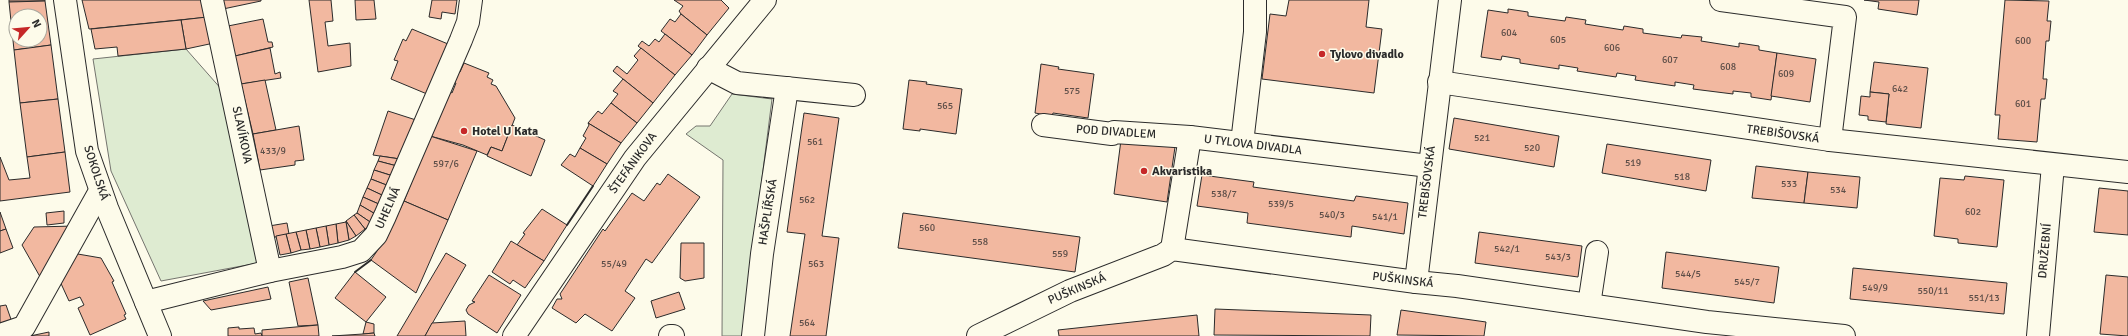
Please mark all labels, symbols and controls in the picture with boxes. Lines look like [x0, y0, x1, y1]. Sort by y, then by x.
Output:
north arrow [8, 8, 48, 48]
text: N [29, 17, 44, 30]
house number: 604 [1501, 27, 1518, 39]
house number: 605 [1550, 34, 1566, 46]
house number: 600 [2015, 35, 2031, 47]
house number: 606 [1604, 42, 1620, 54]
place label: Tylovo divadlo [1330, 47, 1404, 62]
marker: Tylovo divadlo [1317, 49, 1327, 59]
house number: 607 [1662, 54, 1678, 66]
house number: 608 [1720, 61, 1736, 73]
house number: 609 [1778, 68, 1794, 80]
house number: 642 [1892, 83, 1908, 95]
house number: 575 [1064, 85, 1080, 97]
house number: 601 [2015, 98, 2031, 110]
house number: 565 [937, 100, 953, 112]
street label: SLAVÍKOVA [229, 105, 256, 166]
street label: TREBIŠOVSKÁ [1746, 121, 1821, 147]
street label: POD DIVADLEM [1075, 122, 1157, 142]
place label: Hotel U Kata [472, 124, 538, 139]
marker: Hotel U Kata [459, 126, 469, 136]
street label: ŠTEFÁNIKOVA [606, 129, 661, 197]
street label: U TYLOVA DIVADLA [1203, 132, 1304, 159]
house number: 521 [1474, 132, 1490, 144]
house number: 561 [807, 136, 823, 148]
house number: 520 [1524, 142, 1540, 154]
street label: SOKOLSKÁ [80, 144, 112, 203]
street label: TREBIŠOVSKÁ [1415, 144, 1439, 219]
house number: 433/9 [260, 145, 286, 157]
house number: 519 [1625, 157, 1641, 169]
house number: 597/6 [433, 158, 459, 170]
place label: Akvaristika [1152, 164, 1212, 179]
marker: Akvaristika [1139, 166, 1149, 176]
house number: 518 [1674, 171, 1690, 183]
street label: HAŠPLÍŘSKÁ [755, 177, 781, 246]
house number: 533 [1781, 178, 1797, 190]
street label: UHELNÁ [372, 184, 404, 231]
house number: 534 [1830, 184, 1847, 196]
house number: 538/7 [1211, 188, 1237, 200]
house number: 562 [799, 194, 815, 206]
house number: 539/5 [1268, 198, 1294, 210]
house number: 602 [1965, 206, 1981, 218]
house number: 540/3 [1319, 209, 1345, 221]
house number: 541/1 [1372, 211, 1398, 223]
house number: 560 [919, 222, 935, 234]
street label: DRUŽEBNÍ [2035, 222, 2055, 279]
house number: 558 [972, 236, 988, 248]
house number: 542/1 [1494, 243, 1520, 255]
house number: 559 [1052, 248, 1068, 260]
house number: 543/3 [1545, 251, 1571, 263]
house number: 55/49 [601, 258, 627, 270]
house number: 563 [808, 258, 824, 270]
house number: 544/5 [1675, 268, 1701, 280]
street label: PUŠKINSKÁ [1372, 269, 1435, 291]
street label: PUŠKINSKÁ [1046, 270, 1109, 308]
house number: 545/7 [1734, 276, 1760, 288]
house number: 549/9 [1862, 282, 1888, 294]
house number: 550/11 [1917, 285, 1949, 297]
house number: 551/13 [1968, 292, 2000, 304]
house number: 564 [799, 317, 816, 329]

